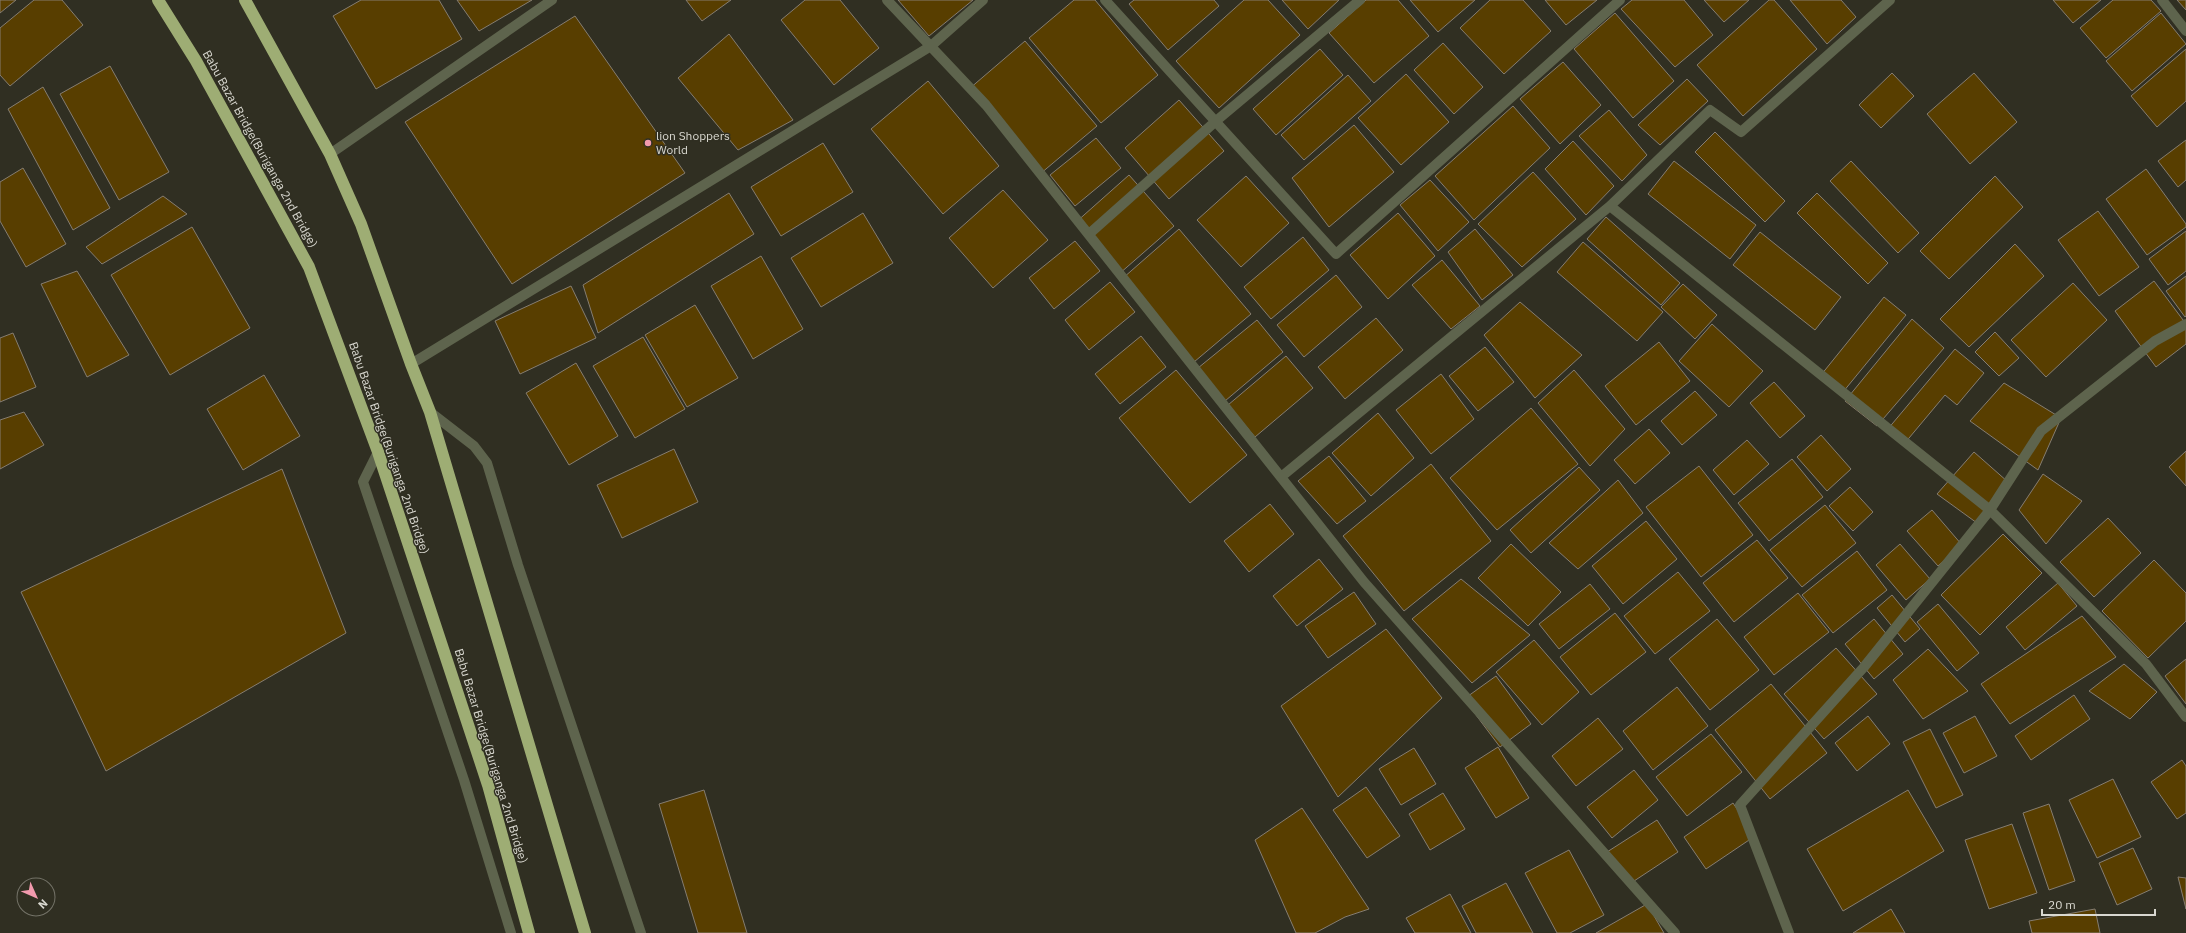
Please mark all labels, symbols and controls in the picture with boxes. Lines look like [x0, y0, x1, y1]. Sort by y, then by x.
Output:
street label: Babu Bazar Bridge(Buriganga 2nd Bridge) [200, 47, 321, 250]
place label: lion Shoppers World [656, 128, 730, 157]
marker: lion Shoppers World [643, 138, 653, 148]
street label: Babu Bazar Bridge(Buriganga 2nd Bridge) [346, 340, 433, 556]
street label: Babu Bazar Bridge(Buriganga 2nd Bridge) [452, 647, 531, 865]
north arrow [16, 877, 56, 917]
scale bar [2042, 891, 2155, 917]
text: N [35, 896, 51, 912]
text: 20 m [2048, 897, 2076, 912]

